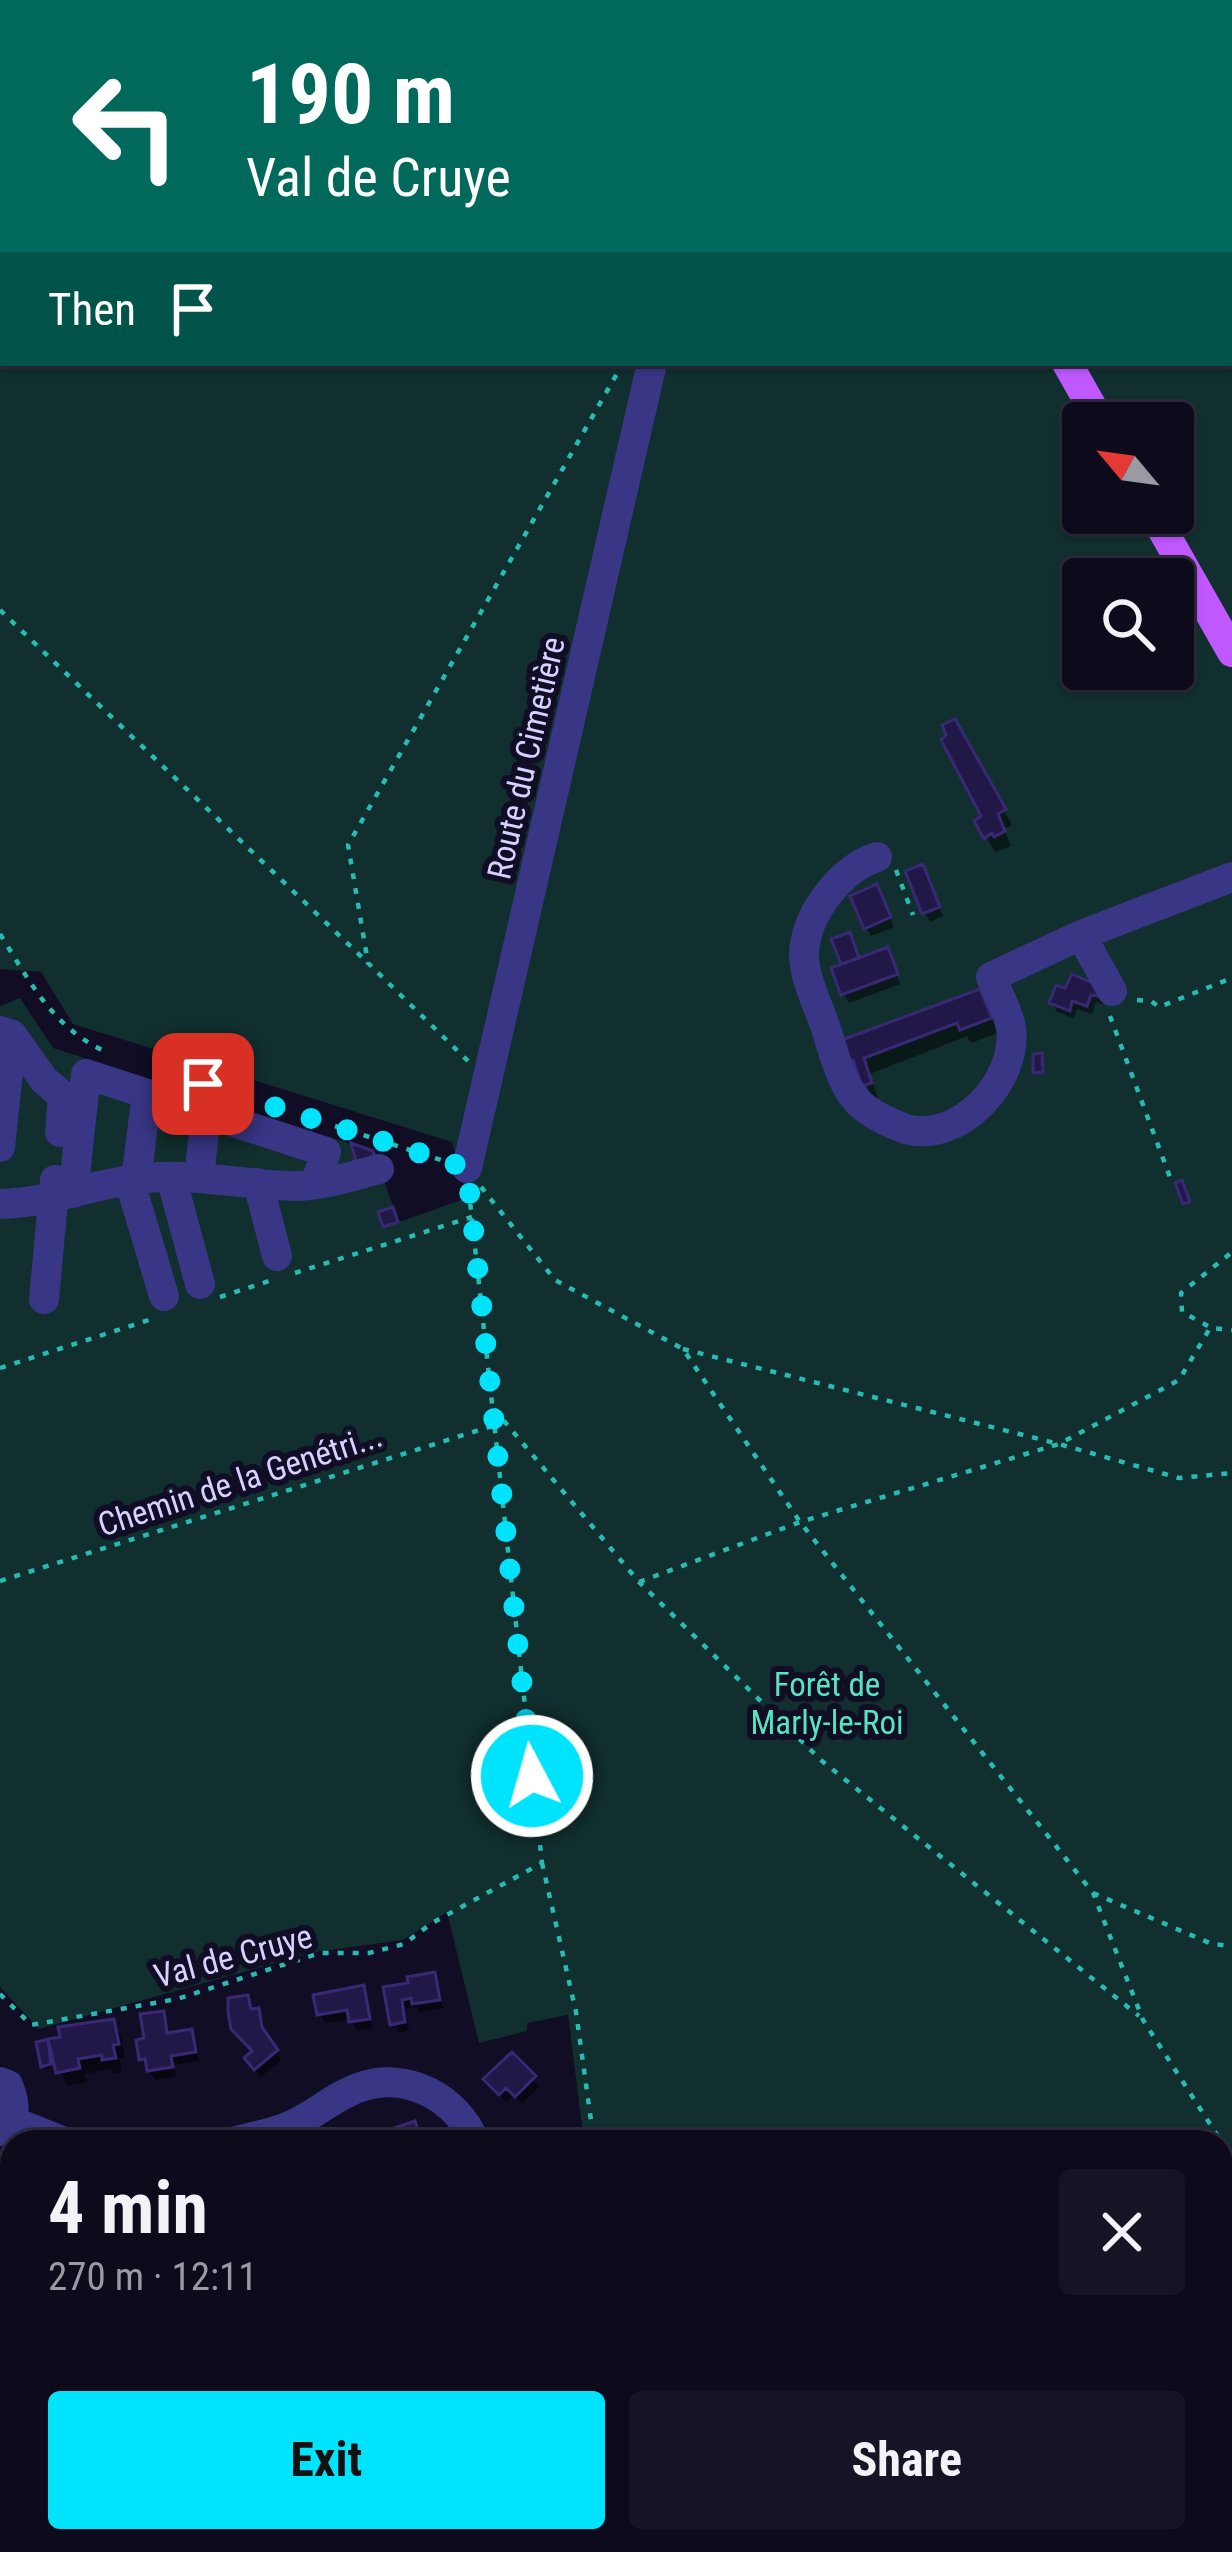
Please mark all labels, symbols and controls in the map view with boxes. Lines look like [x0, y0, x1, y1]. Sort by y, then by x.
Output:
text: 190 m [246, 45, 455, 144]
icon: left [48, 48, 204, 204]
text: Val de Cruye [246, 146, 511, 209]
icon: arrive [160, 276, 226, 342]
text: Then [48, 283, 136, 336]
north arrow [1062, 402, 1194, 534]
map controls [1062, 402, 1194, 690]
button: search [1062, 558, 1194, 690]
street label: Route du Cimetière [479, 633, 573, 883]
pin [152, 1033, 254, 1135]
icon: arrive [170, 1051, 236, 1117]
street label: Chemin de la Genétri... [93, 1416, 387, 1544]
park label: Forêt de Marly-le-Roi [750, 1665, 904, 1742]
position arrow [469, 1713, 595, 1839]
street label: Val de Cruye [150, 1916, 316, 1996]
text: 4 min [48, 2166, 208, 2251]
button: close [1059, 2169, 1185, 2295]
text: 270 m · 12:11 [48, 2254, 258, 2300]
button: Exit [48, 2391, 605, 2529]
button: Share [629, 2391, 1185, 2529]

